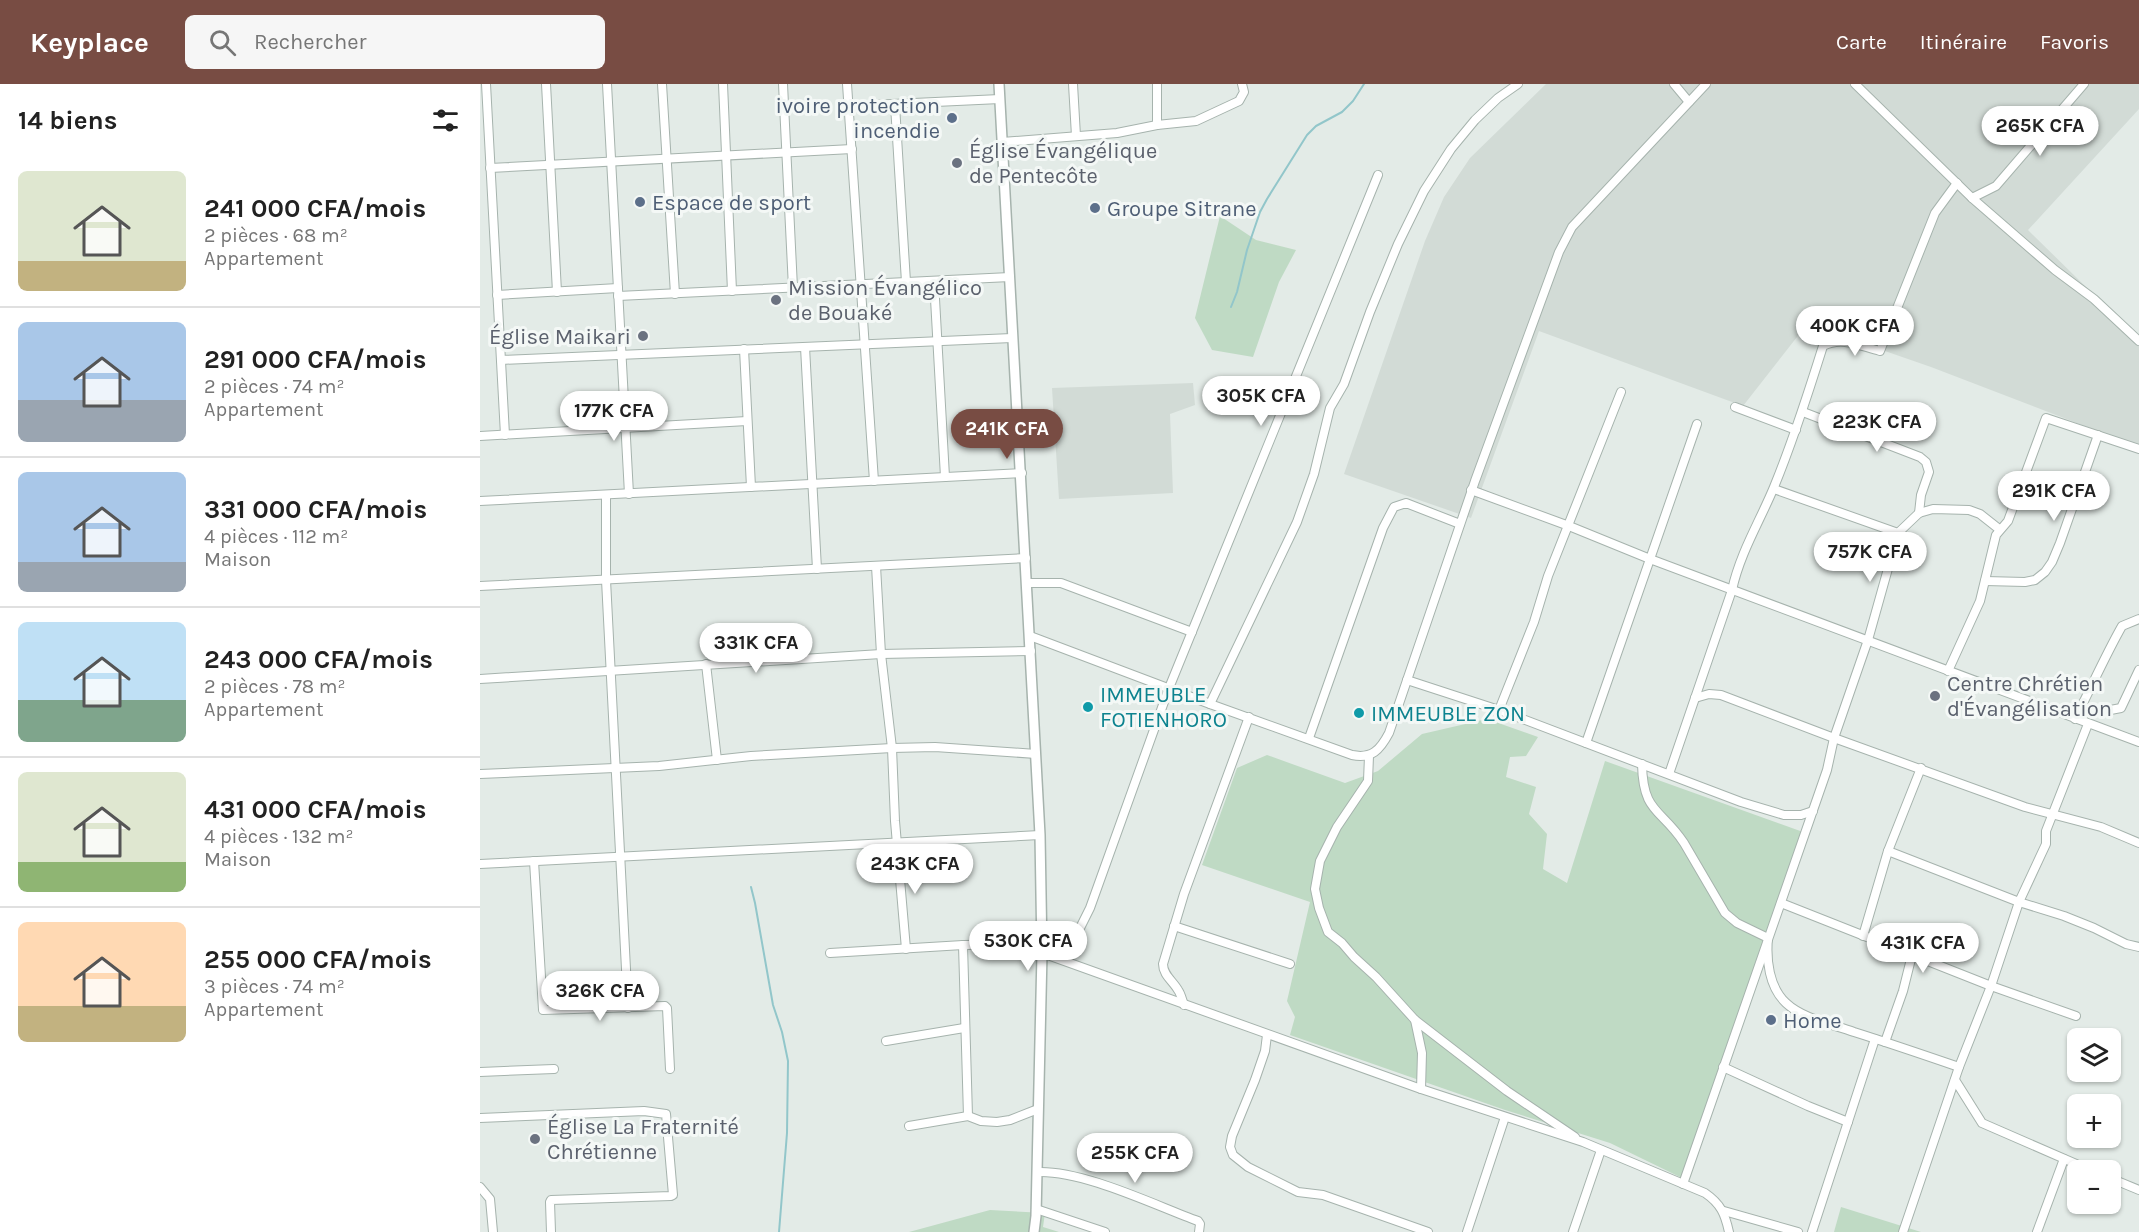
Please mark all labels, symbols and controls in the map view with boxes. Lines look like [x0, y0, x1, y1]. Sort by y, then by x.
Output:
search box [185, 15, 605, 69]
text: Keyplace [30, 26, 149, 59]
icon: search [206, 26, 239, 59]
text: Rechercher [254, 29, 366, 55]
text: Carte [1836, 30, 1887, 54]
text: Itinéraire [1920, 30, 2007, 54]
text: Favoris [2040, 30, 2109, 54]
place label: ivoire protection incendie [775, 93, 940, 144]
icon: filters [429, 104, 462, 137]
text: 14 biens [18, 105, 118, 136]
pin: 265K CFA [1978, 106, 2102, 157]
marker: ivoire protection incendie [945, 111, 959, 125]
text: 265K CFA [1996, 114, 2084, 137]
place label: Église Évangélique de Pentecôte [969, 137, 1157, 189]
marker: Église Évangélique de Pentecôte [950, 156, 964, 170]
place label: Espace de sport [652, 190, 811, 216]
text: 241 000 CFA/mois [204, 193, 426, 224]
icon: home [66, 195, 138, 267]
marker: Espace de sport [633, 195, 647, 209]
place label: Groupe Sitrane [1107, 196, 1257, 222]
marker: Groupe Sitrane [1088, 201, 1102, 215]
text: 2 pièces · 68 m² [204, 224, 348, 247]
text: Appartement [204, 247, 323, 270]
place label: Mission Évangélico de Bouaké [788, 274, 982, 326]
marker: Mission Évangélico de Bouaké [769, 293, 783, 307]
pin: 400K CFA [1793, 306, 1917, 357]
text: 400K CFA [1810, 314, 1900, 337]
place label: Église Maikari [489, 323, 631, 350]
marker: Église Maikari [636, 329, 650, 343]
text: 291 000 CFA/mois [204, 344, 427, 375]
icon: home [66, 346, 138, 418]
text: 2 pièces · 74 m² [204, 375, 344, 398]
pin: 305K CFA [1199, 376, 1323, 427]
text: 305K CFA [1216, 384, 1306, 407]
pin: 177K CFA [552, 391, 676, 442]
text: Appartement [204, 398, 323, 421]
text: 177K CFA [574, 399, 654, 422]
pin: 223K CFA [1815, 402, 1939, 453]
pin: 241K CFA [945, 409, 1069, 460]
text: 223K CFA [1832, 410, 1922, 433]
text: 241K CFA [965, 417, 1049, 440]
pin: 291K CFA [1992, 471, 2116, 522]
text: 291K CFA [2012, 479, 2096, 502]
text: 331 000 CFA/mois [204, 494, 427, 525]
icon: home [66, 496, 138, 568]
text: 4 pièces · 112 m² [204, 525, 348, 548]
pin: 757K CFA [1808, 532, 1932, 583]
text: 757K CFA [1828, 540, 1912, 563]
text: Maison [204, 548, 271, 571]
pin: 331K CFA [694, 623, 818, 674]
text: 331K CFA [714, 631, 798, 654]
text: 243 000 CFA/mois [204, 644, 433, 675]
icon: home [66, 646, 138, 718]
place label: Centre Chrétien d'Évangélisation [1947, 671, 2112, 722]
text: 2 pièces · 78 m² [204, 675, 346, 698]
place label: IMMEUBLE FOTIENHORO [1100, 682, 1227, 733]
marker: Centre Chrétien d'Évangélisation [1928, 689, 1942, 703]
text: Appartement [204, 698, 323, 721]
marker: IMMEUBLE FOTIENHORO [1081, 700, 1095, 714]
place label: IMMEUBLE ZON [1371, 701, 1525, 727]
marker: IMMEUBLE ZON [1352, 706, 1366, 720]
text: 431 000 CFA/mois [204, 794, 427, 825]
icon: home [66, 796, 138, 868]
text: 4 pièces · 132 m² [204, 825, 354, 848]
pin: 243K CFA [853, 844, 977, 895]
text: Maison [204, 848, 271, 871]
text: 243K CFA [870, 852, 960, 875]
pin: 530K CFA [966, 921, 1090, 972]
pin: 431K CFA [1861, 923, 1985, 974]
text: 530K CFA [983, 929, 1073, 952]
text: 431K CFA [1881, 931, 1965, 954]
text: 255 000 CFA/mois [204, 944, 432, 975]
icon: home [66, 946, 138, 1018]
pin: 326K CFA [538, 971, 662, 1022]
text: 3 pièces · 74 m² [204, 975, 345, 998]
text: 326K CFA [555, 979, 645, 1002]
text: Appartement [204, 998, 323, 1021]
place label: Home [1783, 1008, 1842, 1034]
marker: Home [1764, 1013, 1778, 1027]
map controls [2067, 1028, 2121, 1214]
button: layers [2067, 1028, 2121, 1082]
button: + [2067, 1094, 2121, 1148]
place label: Église La Fraternité Chrétienne [547, 1113, 739, 1165]
marker: Église La Fraternité Chrétienne [528, 1132, 542, 1146]
pin: 255K CFA [1073, 1133, 1197, 1184]
text: 255K CFA [1091, 1141, 1179, 1164]
button: − [2067, 1160, 2121, 1214]

